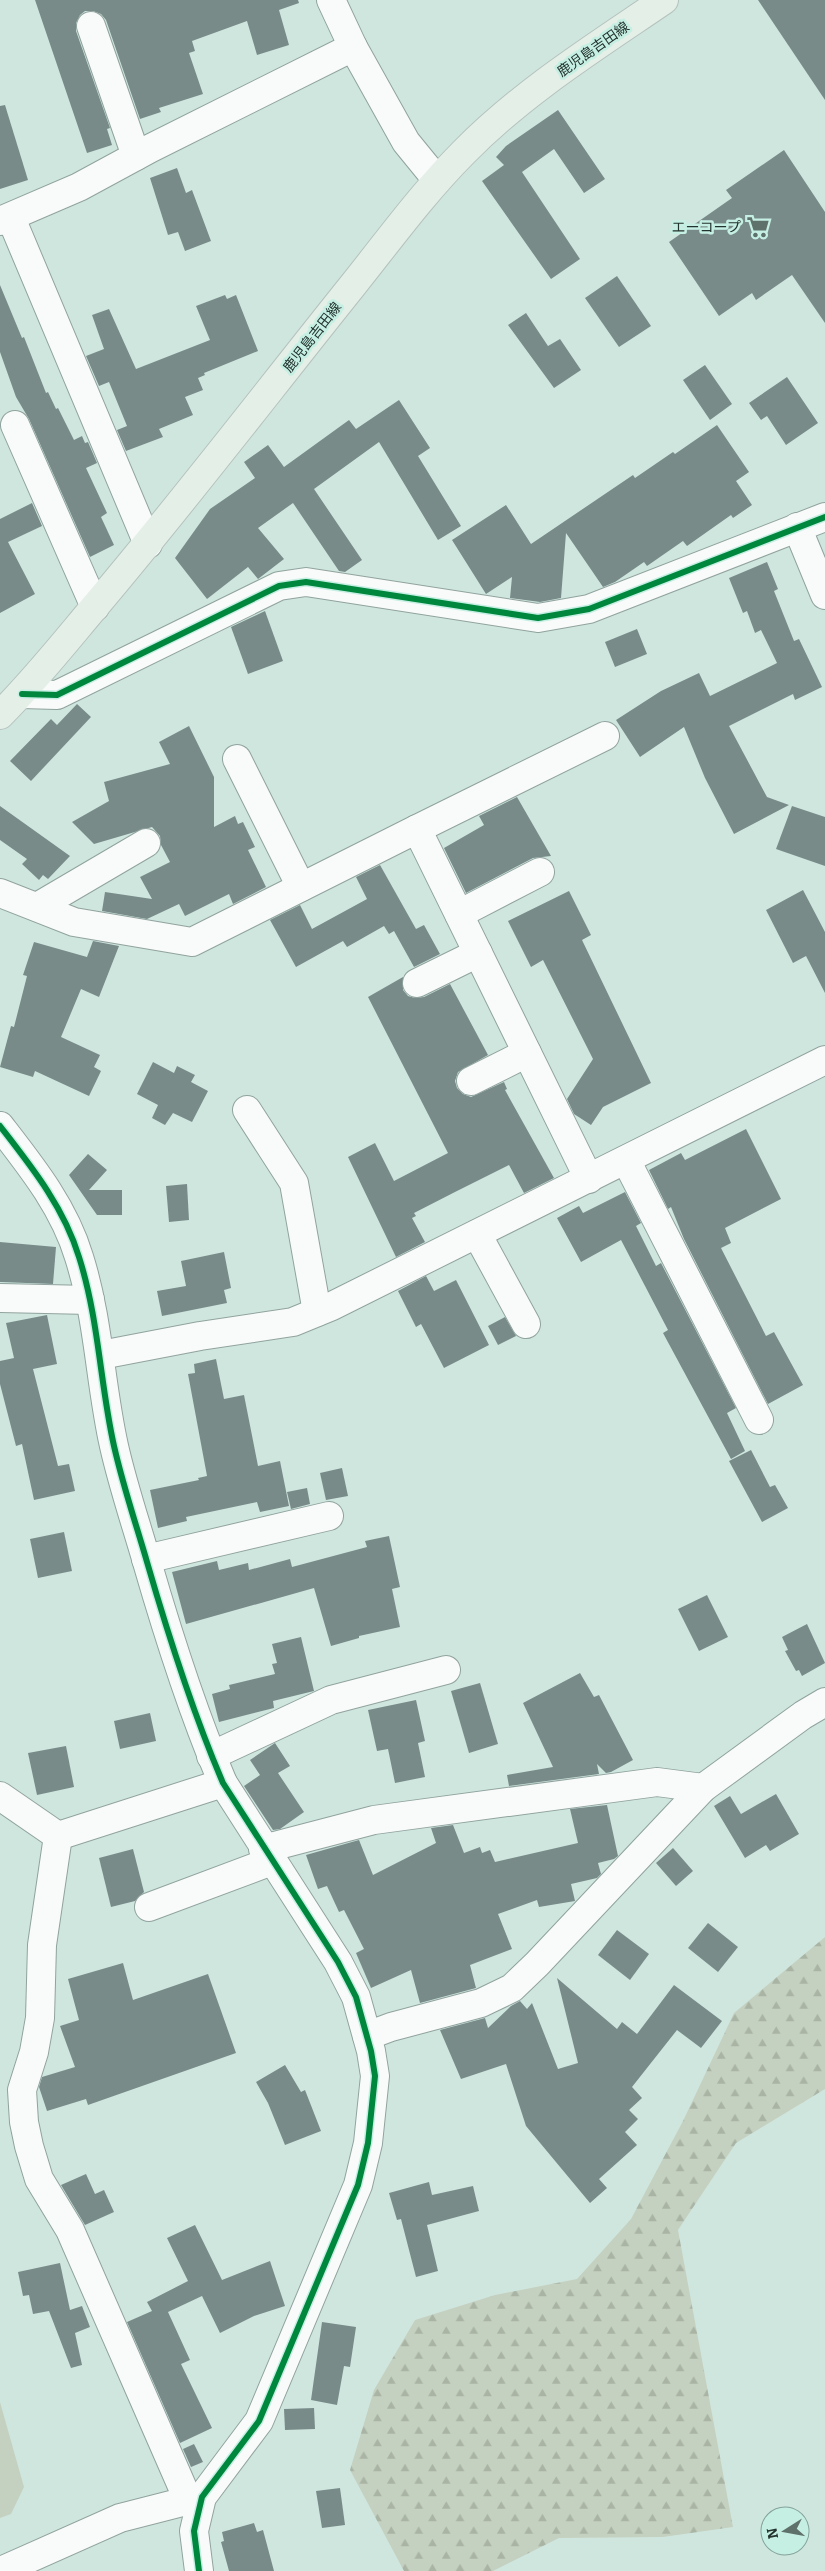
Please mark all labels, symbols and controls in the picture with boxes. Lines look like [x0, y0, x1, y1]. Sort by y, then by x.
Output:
street label: 鹿児島吉田線 [554, 18, 633, 80]
supermarket icon: エーコープ [745, 214, 771, 240]
place label: エーコープ [672, 219, 741, 236]
street label: 鹿児島吉田線 [280, 299, 345, 376]
north arrow [760, 2506, 810, 2556]
text: N [763, 2526, 782, 2540]

